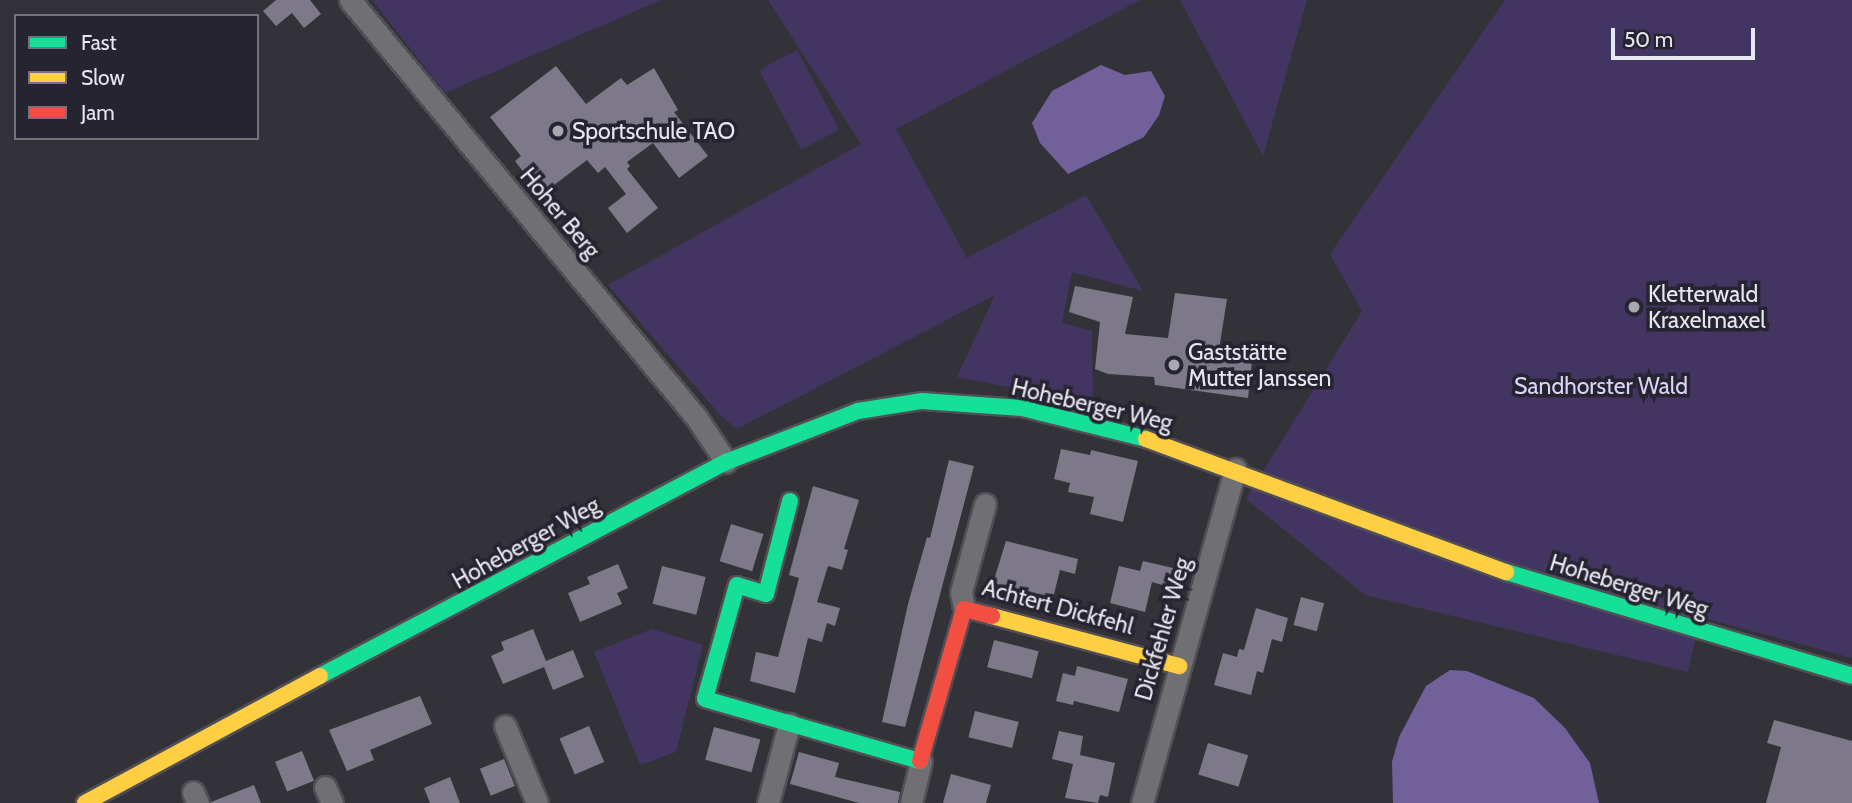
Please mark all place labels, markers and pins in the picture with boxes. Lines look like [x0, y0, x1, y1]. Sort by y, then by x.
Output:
place label: Sportschule TAO [572, 117, 735, 145]
marker: Sportschule TAO [550, 123, 566, 139]
place label: Kletterwald Kraxelmaxel [1648, 280, 1766, 334]
marker: Kletterwald Kraxelmaxel [1626, 299, 1642, 315]
place label: Gaststätte Mutter Janssen [1188, 338, 1331, 392]
marker: Gaststätte Mutter Janssen [1166, 357, 1182, 373]

